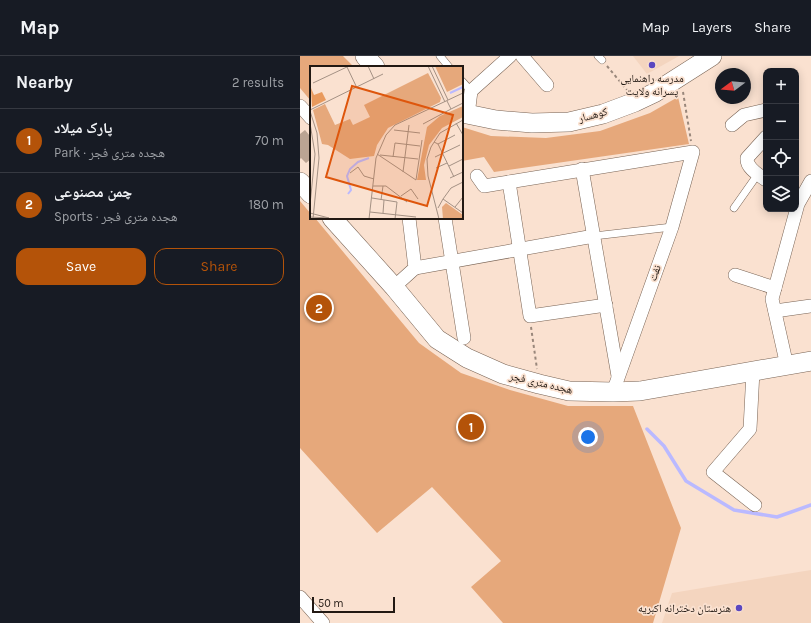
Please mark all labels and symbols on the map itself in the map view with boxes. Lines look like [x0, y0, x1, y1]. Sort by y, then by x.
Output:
marker: مدرسه راهنمایی پسرانه ولایت [647, 60, 657, 70]
inset map [310, 66, 463, 219]
north arrow [715, 68, 751, 104]
place label: مدرسه راهنمایی پسرانه ولایت [620, 72, 684, 98]
street label: کوهسار [576, 105, 609, 125]
street label: نفت [646, 263, 664, 283]
pin: 2 [306, 293, 332, 323]
street label: هجده متری فجر [507, 369, 574, 397]
pin: 1 [458, 412, 484, 442]
your location [578, 427, 598, 447]
scale bar [312, 595, 395, 614]
place label: هنرستان دخترانه اکبریه [638, 602, 731, 615]
marker: هنرستان دخترانه اکبریه [734, 603, 744, 613]

